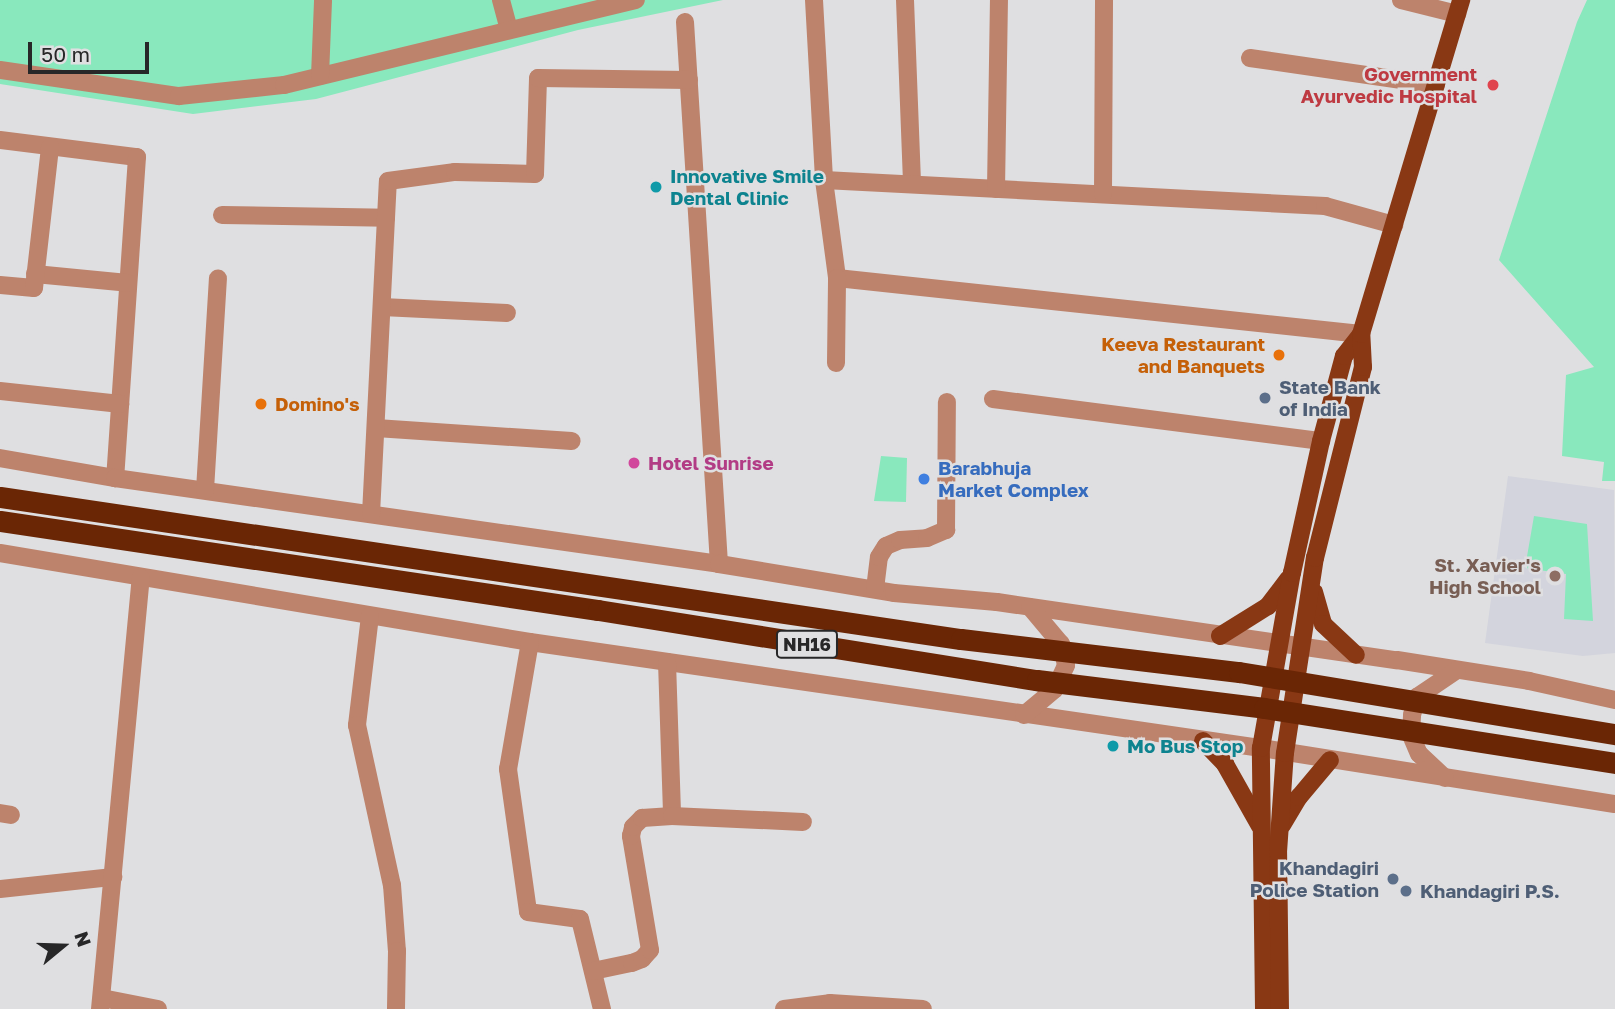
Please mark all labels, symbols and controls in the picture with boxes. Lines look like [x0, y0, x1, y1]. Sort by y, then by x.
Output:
scale bar [32, 28, 152, 72]
text: 50 m [41, 41, 90, 67]
place label: Government Ayurvedic Hospital [1301, 63, 1477, 107]
marker: Government Ayurvedic Hospital [1483, 75, 1503, 95]
place label: Innovative Smile Dental Clinic [670, 165, 824, 209]
marker: Innovative Smile Dental Clinic [648, 179, 664, 195]
place label: Keeva Restaurant and Banquets [1101, 333, 1265, 377]
marker: Keeva Restaurant and Banquets [1271, 347, 1287, 363]
place label: State Bank of India [1279, 376, 1381, 420]
marker: State Bank of India [1257, 390, 1273, 406]
place label: Domino's [275, 393, 360, 415]
marker: Domino's [253, 396, 269, 412]
place label: Hotel Sunrise [648, 452, 774, 474]
marker: Hotel Sunrise [626, 455, 642, 471]
place label: Barabhuja Market Complex [938, 457, 1089, 501]
marker: Barabhuja Market Complex [916, 471, 932, 487]
place label: St. Xavier's High School [1429, 554, 1541, 598]
marker: St. Xavier's High School [1547, 568, 1563, 584]
road number: NH16 [776, 630, 838, 658]
place label: Mo Bus Stop [1127, 735, 1243, 757]
marker: Mo Bus Stop [1105, 738, 1121, 754]
place label: Khandagiri Police Station [1250, 857, 1379, 901]
marker: Khandagiri Police Station [1385, 871, 1401, 887]
place label: Khandagiri P.S. [1420, 880, 1560, 902]
marker: Khandagiri P.S. [1398, 883, 1414, 899]
north arrow [28, 911, 98, 981]
text: N [70, 928, 97, 950]

